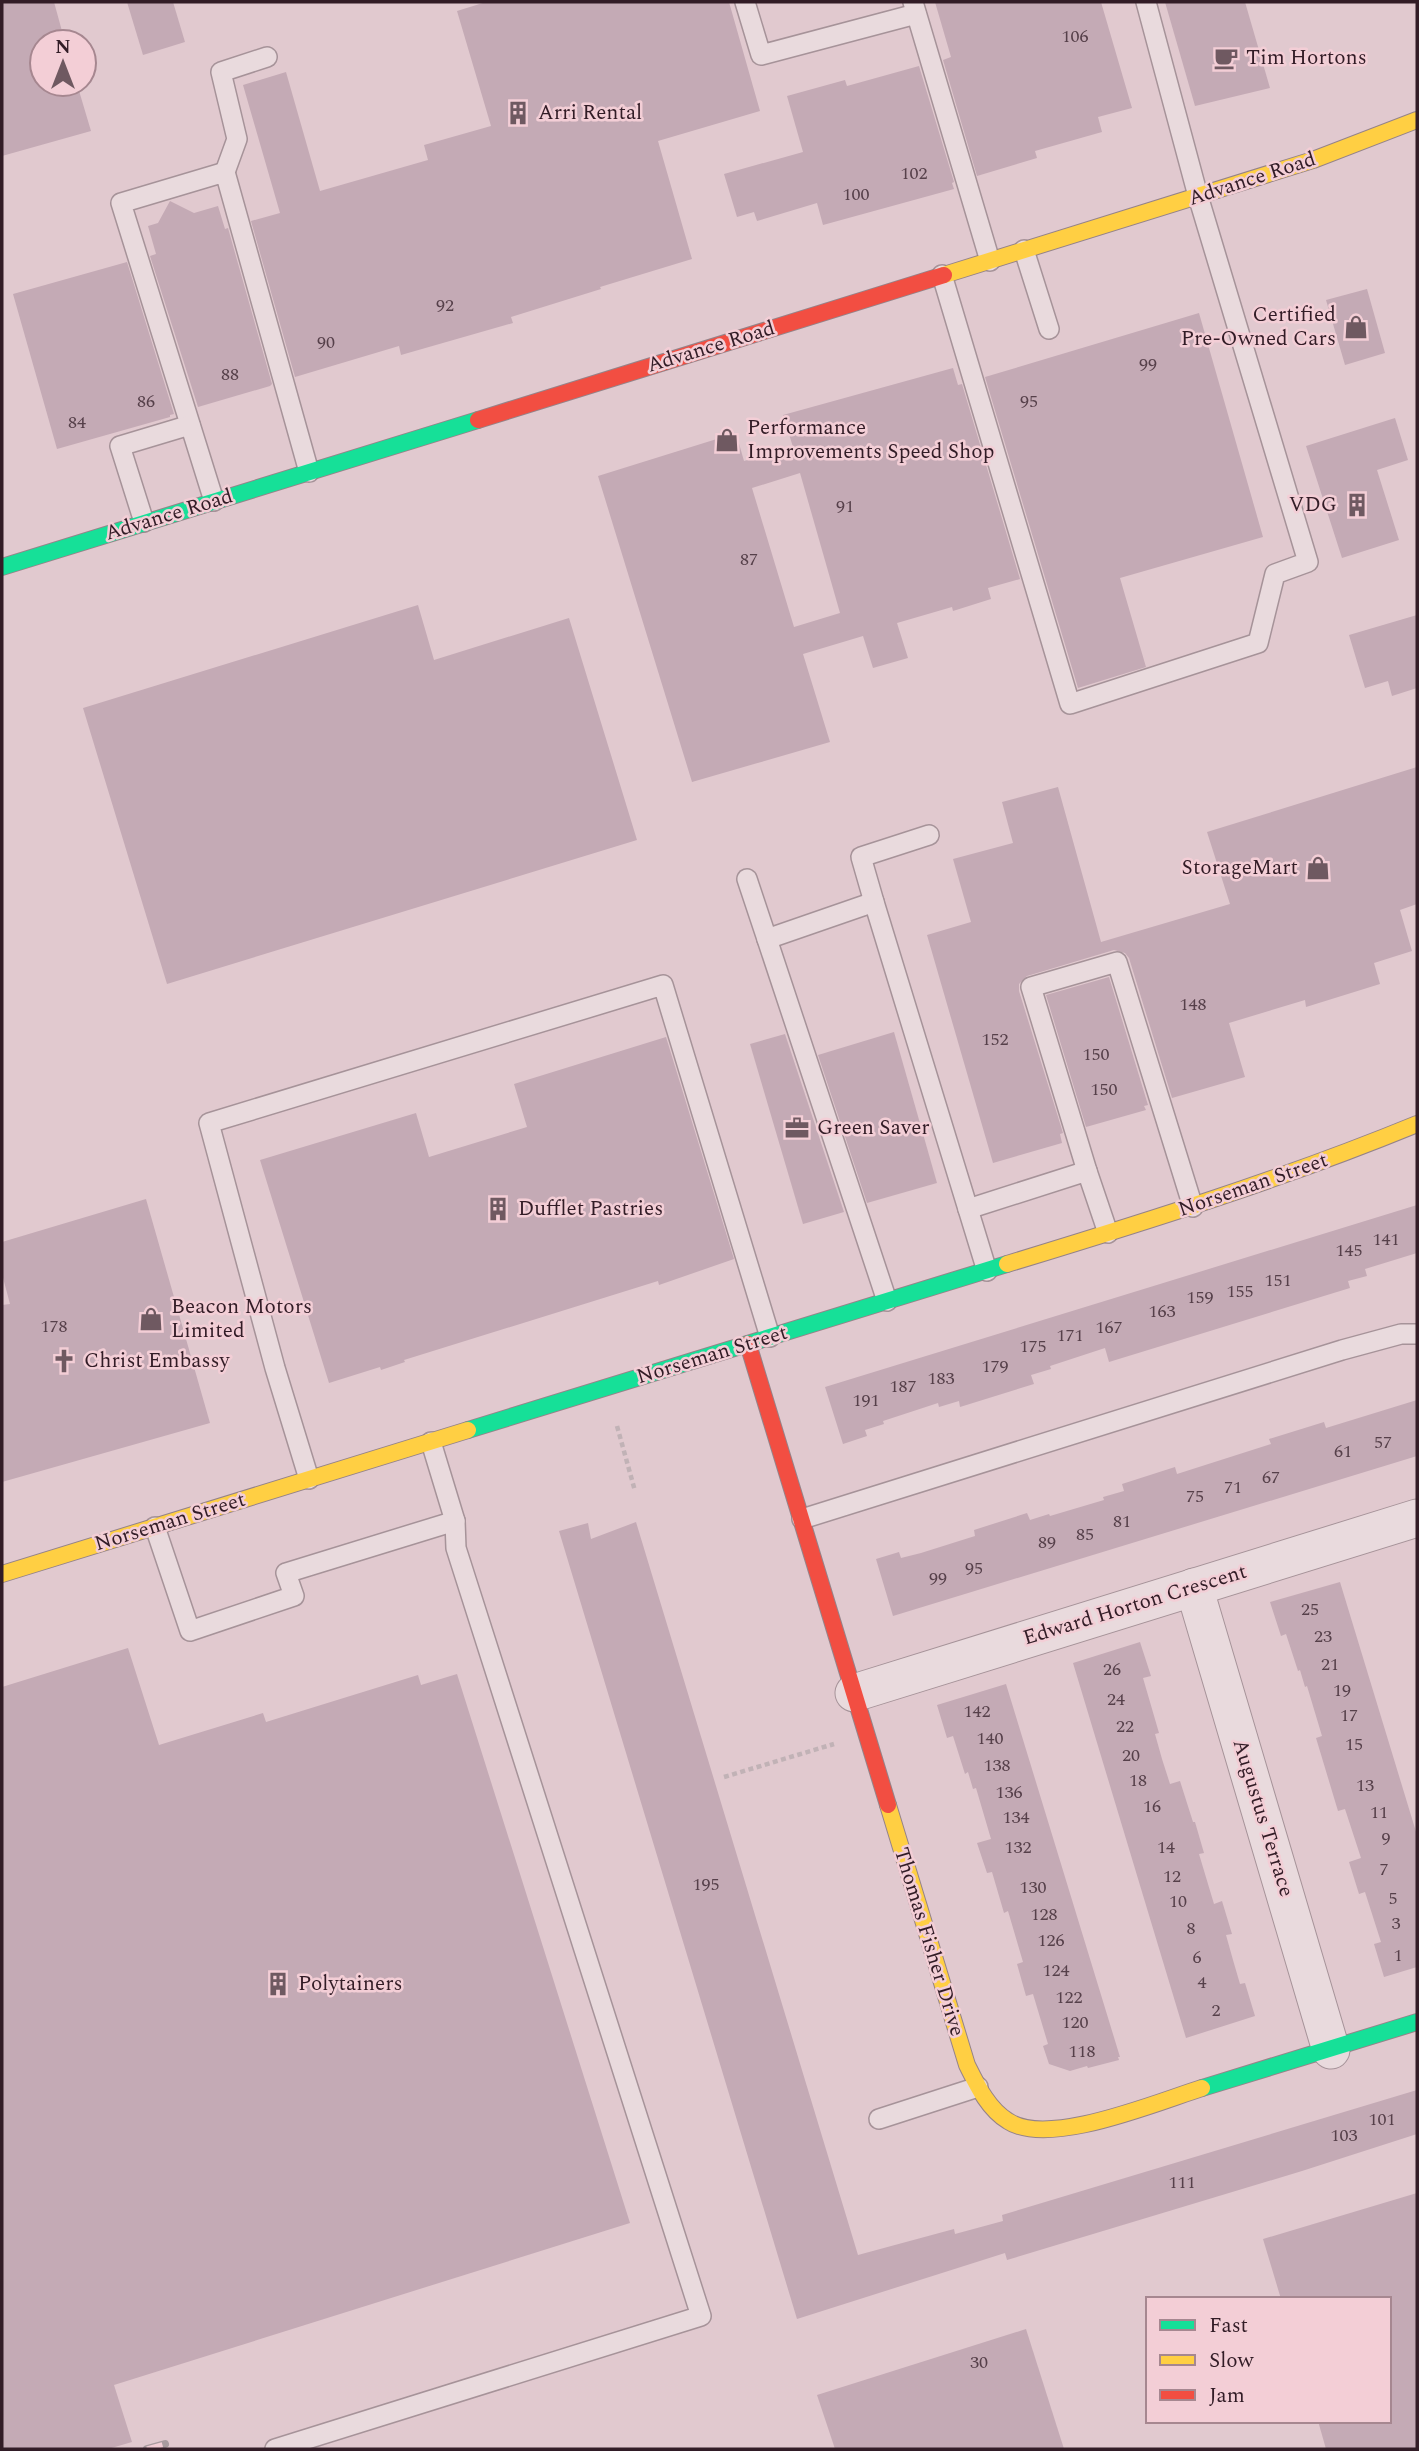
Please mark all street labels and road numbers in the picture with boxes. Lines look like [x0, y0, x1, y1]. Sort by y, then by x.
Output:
street label: Advance Road [1184, 143, 1320, 215]
street label: Advance Road [643, 312, 779, 382]
street label: Advance Road [101, 480, 237, 550]
street label: Norseman Street [1174, 1144, 1332, 1226]
street label: Norseman Street [632, 1317, 792, 1393]
street label: Norseman Street [90, 1484, 250, 1560]
street label: Edward Horton Crescent [1019, 1556, 1251, 1654]
street label: Augustus Terrace [1224, 1735, 1302, 1901]
street label: Thomas Fisher Drive [885, 1844, 973, 2040]

